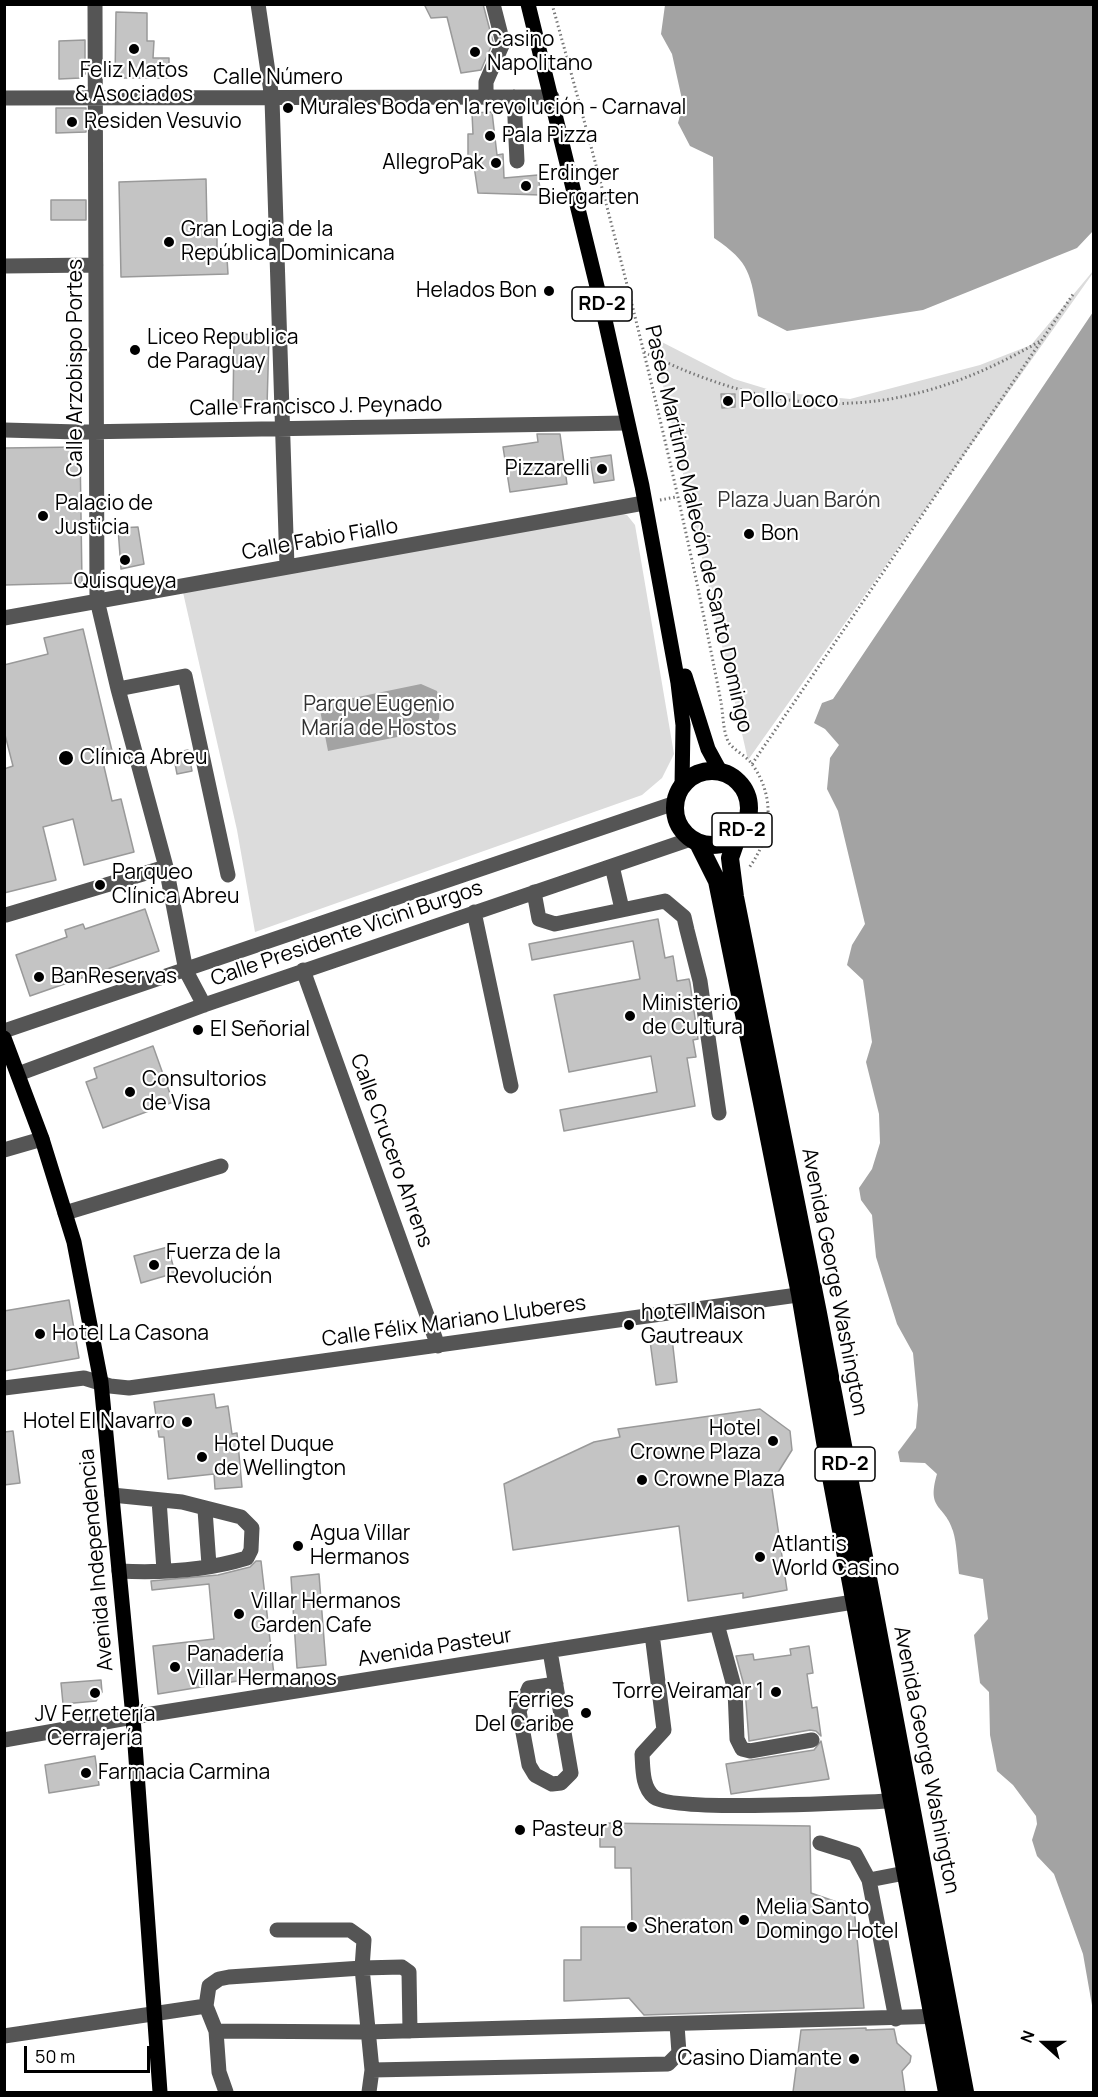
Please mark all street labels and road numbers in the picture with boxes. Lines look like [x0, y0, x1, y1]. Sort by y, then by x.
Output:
street label: Calle Número [213, 65, 343, 91]
street label: Calle Arzobispo Portes [63, 259, 89, 477]
road number: RD-2 [572, 287, 632, 321]
street label: Paseo Marítimo Malecón de Santo Domingo [639, 323, 757, 735]
street label: Calle Francisco J. Peynado [189, 392, 443, 422]
street label: Calle Fabio Fiallo [240, 514, 400, 566]
road number: RD-2 [712, 813, 772, 847]
street label: Calle Presidente Vicini Burgos [208, 876, 486, 992]
street label: Calle Crucero Ahrens [344, 1051, 438, 1251]
street label: Avenida George Washington [796, 1146, 872, 1418]
street label: Calle Félix Mariano Lluberes [320, 1291, 588, 1353]
road number: RD-2 [815, 1447, 875, 1481]
street label: Avenida Independencia [75, 1448, 119, 1672]
street label: Avenida Pasteur [356, 1623, 514, 1673]
street label: Avenida George Washington [888, 1624, 964, 1896]

